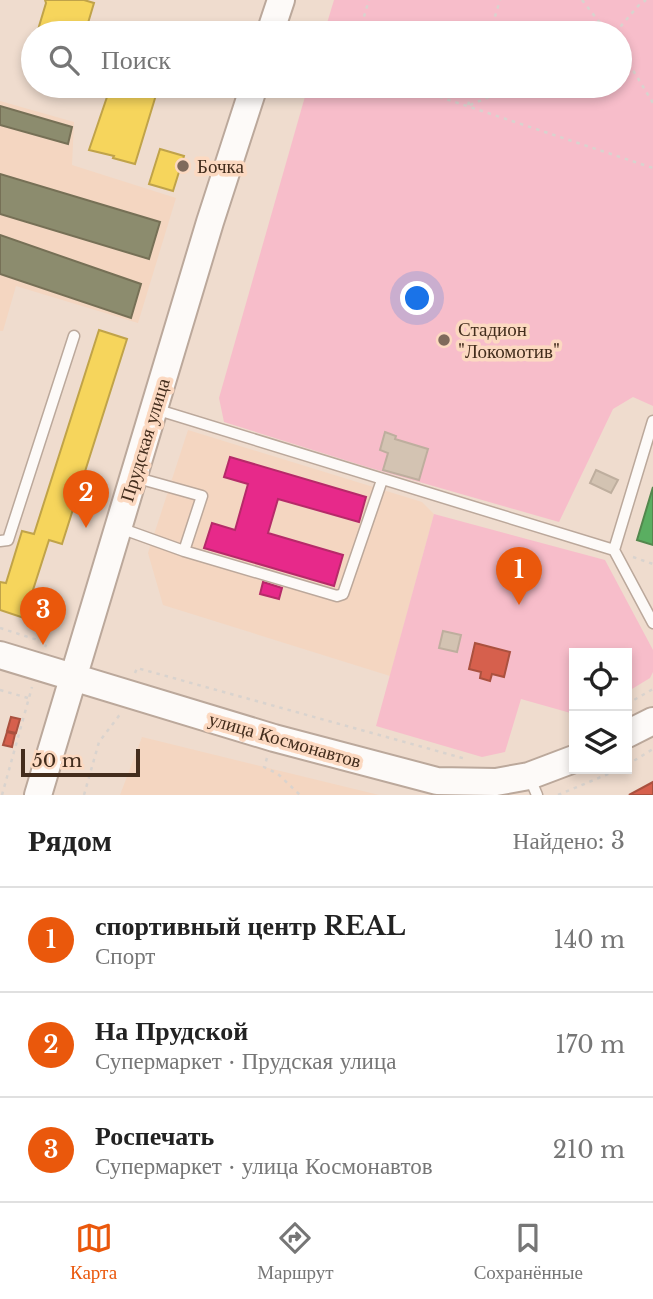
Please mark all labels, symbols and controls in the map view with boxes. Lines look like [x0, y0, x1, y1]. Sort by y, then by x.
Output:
search box [21, 21, 632, 98]
icon: search [45, 41, 83, 79]
text: Поиск [101, 44, 171, 76]
place label: Бочка [197, 155, 244, 178]
marker: Бочка [175, 158, 191, 174]
your location [400, 281, 434, 315]
place label: Стадион "Локомотив" [458, 318, 560, 363]
marker: Стадион "Локомотив" [436, 332, 452, 348]
street label: Прудская улица [115, 375, 175, 504]
pin: 2 [63, 470, 109, 528]
pin: 1 [496, 547, 542, 605]
pin: 3 [20, 587, 66, 645]
map controls [569, 648, 632, 774]
button: locate [569, 648, 632, 711]
street label: улица Космонавтов [206, 707, 364, 773]
button: layers [569, 711, 632, 774]
scale bar [21, 746, 140, 778]
text: 50 m [32, 749, 82, 772]
text: Рядом [28, 822, 112, 859]
text: Найдено: 3 [513, 827, 625, 855]
text: спортивный центр REAL [95, 910, 405, 942]
text: 1 [46, 926, 56, 954]
text: 140 m [554, 926, 625, 954]
text: Спорт [95, 942, 155, 970]
text: На Прудской [95, 1015, 248, 1047]
text: 2 [44, 1031, 58, 1059]
text: 170 m [555, 1031, 625, 1059]
text: Супермаркет · Прудская улица [95, 1047, 396, 1075]
text: Роспечать [95, 1120, 214, 1152]
text: 3 [44, 1136, 58, 1164]
text: 210 m [553, 1136, 625, 1164]
text: Супермаркет · улица Космонавтов [95, 1152, 433, 1180]
tab: Карта [70, 1219, 117, 1284]
tab: Маршрут [257, 1219, 334, 1284]
tab: Сохранённые [474, 1219, 583, 1284]

